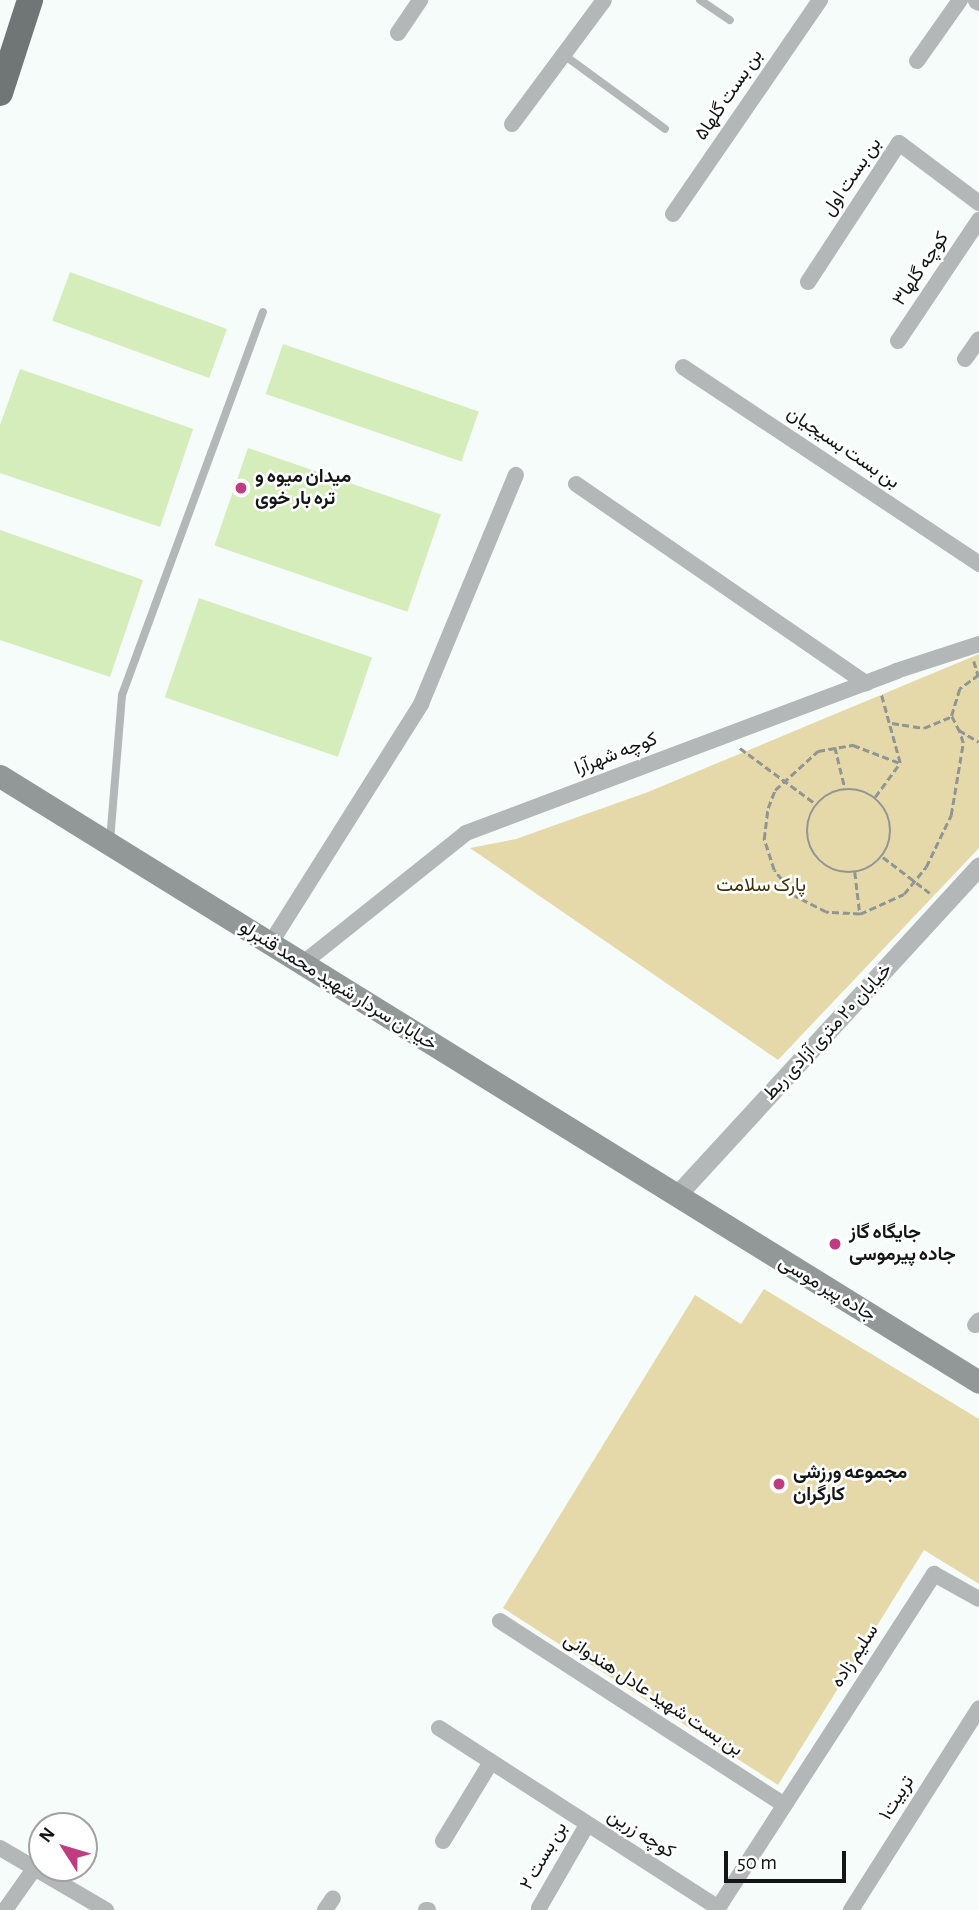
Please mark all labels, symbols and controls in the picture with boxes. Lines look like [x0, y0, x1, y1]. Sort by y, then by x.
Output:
street label: بن بست گلها۵ [690, 45, 768, 145]
street label: بن بست اول [817, 133, 887, 221]
street label: کوچه گلها۳ [888, 228, 954, 310]
street label: بن بست بسیجیان [782, 402, 904, 494]
place label: میدان میوه و تره بار خوی [255, 466, 351, 510]
marker: میدان میوه و تره بار خوی [233, 480, 249, 496]
street label: کوچه شهرآرا [571, 728, 661, 780]
park label: پارک سلامت [716, 875, 806, 897]
street label: خیابان سردار شهید محمد قنبرلو [235, 916, 441, 1056]
street label: خیابان ۲۰ متری آزادی ربط [759, 959, 897, 1105]
place label: جایگاه گاز جاده پیرموسی [849, 1222, 956, 1266]
marker: جایگاه گاز جاده پیرموسی [827, 1236, 843, 1252]
street label: جاده پیر موسی [774, 1251, 880, 1327]
place label: مجموعه ورزشی کارگران [793, 1462, 907, 1506]
marker: مجموعه ورزشی کارگران [771, 1476, 787, 1492]
street label: سلیم زاده [826, 1620, 884, 1692]
street label: بن بست شهید عادل هندوانی [559, 1629, 747, 1761]
street label: تربیت۱ [875, 1771, 919, 1825]
street label: کوچه زرین [603, 1804, 679, 1864]
north arrow [28, 1812, 98, 1882]
street label: بن بست ۲ [515, 1818, 573, 1894]
text: N [36, 1824, 59, 1846]
scale bar [727, 1836, 850, 1880]
text: 50 m [737, 1852, 777, 1873]

